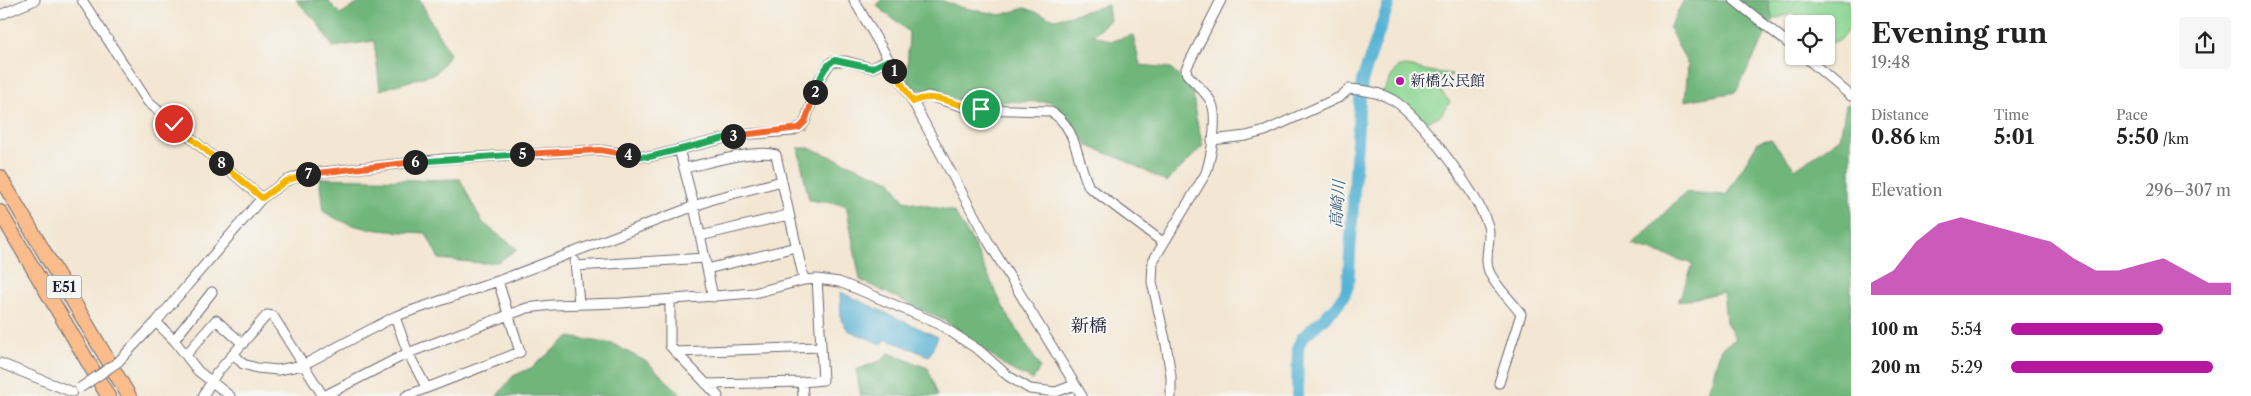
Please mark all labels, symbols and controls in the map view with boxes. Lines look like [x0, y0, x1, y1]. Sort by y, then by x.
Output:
map controls [1785, 15, 1835, 65]
button: locate [1785, 15, 1835, 65]
text: Evening run [1871, 16, 2047, 50]
button: share [2179, 17, 2231, 69]
text: 19:48 [1871, 52, 1910, 72]
pin: 1 [882, 58, 906, 84]
text: 1 [891, 62, 898, 80]
place label: 新橋公民館 [1410, 71, 1485, 90]
marker: 新橋公民館 [1394, 75, 1406, 87]
pin: 2 [802, 80, 828, 104]
text: 2 [811, 83, 820, 101]
pin [960, 88, 1002, 130]
icon: arrive [967, 95, 995, 123]
pin [153, 103, 195, 145]
text: Distance [1871, 106, 1929, 124]
text: Time [1994, 106, 2029, 124]
text: Pace [2116, 106, 2148, 124]
icon: check [160, 110, 188, 138]
pin: 3 [720, 124, 746, 148]
text: 0.86 [1871, 124, 1915, 149]
text: 5:01 [1994, 124, 2034, 149]
text: 5:50 [2116, 124, 2159, 149]
text: 3 [730, 127, 737, 145]
text: km [1915, 130, 1940, 148]
text: /km [2159, 130, 2189, 148]
pin: 5 [510, 142, 534, 166]
pin: 4 [616, 142, 640, 168]
text: 5 [519, 145, 526, 163]
text: 4 [624, 146, 633, 164]
pin: 8 [208, 150, 234, 176]
pin: 6 [402, 150, 428, 174]
text: 6 [411, 153, 420, 171]
text: 8 [217, 154, 226, 172]
pin: 7 [296, 162, 320, 186]
text: 7 [305, 165, 312, 183]
water label: 高崎川 [1325, 177, 1349, 229]
text: Elevation [1871, 180, 1942, 200]
text: 296–307 m [2145, 180, 2231, 200]
road number: E51 [46, 276, 82, 298]
district label: 新橋 [1071, 315, 1107, 337]
text: 100 m [1871, 319, 1918, 339]
text: 5:54 [1951, 319, 1982, 339]
text: 200 m [1871, 357, 1921, 377]
text: 5:29 [1951, 357, 1983, 377]

